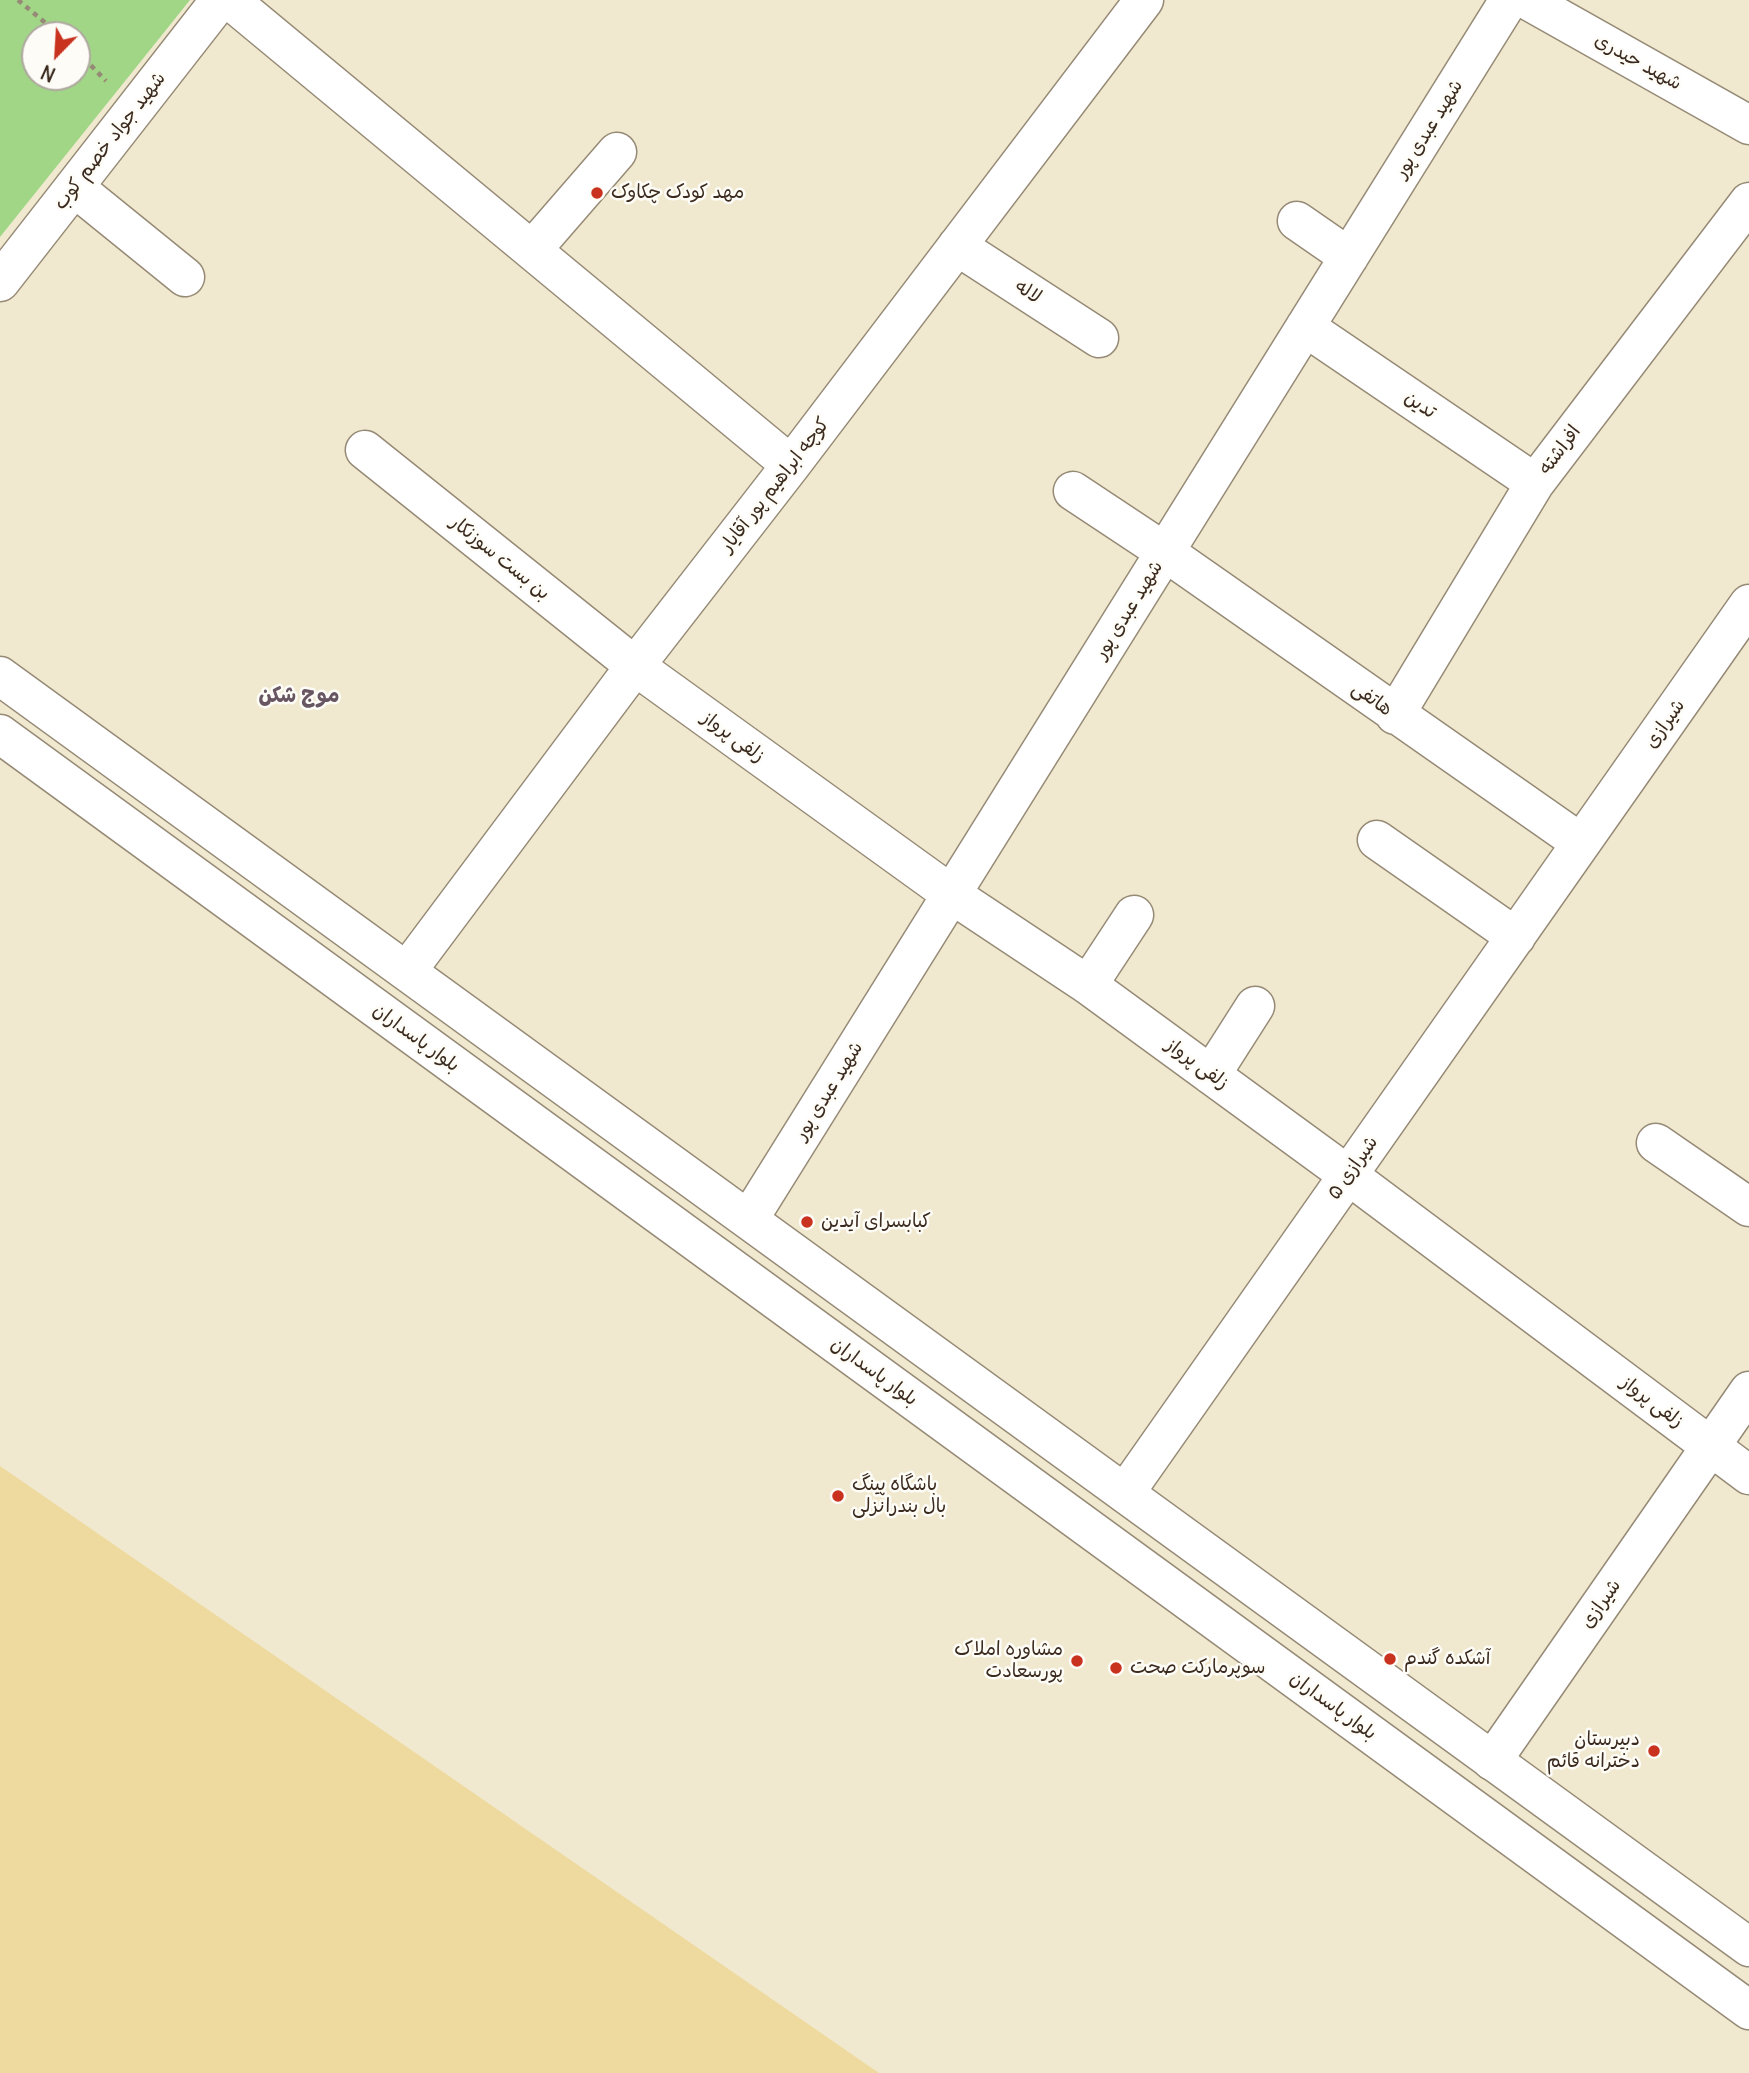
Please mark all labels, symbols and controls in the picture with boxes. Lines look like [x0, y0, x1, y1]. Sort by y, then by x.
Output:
north arrow [21, 21, 91, 91]
street label: شهید حیدری [1590, 29, 1686, 95]
text: N [37, 60, 59, 87]
street label: شهید جواد خصم کوب [49, 68, 171, 214]
street label: شهید عبدی پور [1390, 76, 1468, 182]
place label: مهد کودک چکاوک [611, 182, 744, 204]
marker: مهد کودک چکاوک [589, 185, 605, 201]
street label: لاله [1011, 275, 1045, 309]
street label: تدین [1400, 386, 1440, 424]
street label: کوچه ابراهیم پور آقایار [715, 413, 835, 557]
street label: افراشته [1534, 421, 1586, 479]
street label: بن بست سوزنکار [446, 511, 554, 605]
street label: شهید عبدی پور [1090, 557, 1168, 663]
street label: هاتفی [1347, 677, 1397, 721]
district label: موج شکن [259, 683, 339, 709]
street label: شیرازی [1640, 695, 1690, 753]
street label: زلفی پرواز [697, 706, 769, 768]
street label: بلوار پاسداران [368, 999, 464, 1077]
street label: زلفی پرواز [1161, 1033, 1233, 1095]
street label: شهید عبدی پور [790, 1038, 868, 1144]
street label: شیرازی ۵ [1323, 1132, 1383, 1204]
place label: کبابسرای آیدین [821, 1211, 931, 1233]
marker: کبابسرای آیدین [799, 1214, 815, 1230]
street label: بلوار پاسداران [826, 1333, 922, 1411]
street label: زلفی پرواز [1616, 1371, 1688, 1433]
place label: باشگاه پینگ بال بندرانزلی [852, 1474, 946, 1518]
marker: باشگاه پینگ بال بندرانزلی [830, 1488, 846, 1504]
street label: شیرازی [1576, 1575, 1626, 1633]
place label: مشاوره املاک پورسعادت [954, 1639, 1063, 1683]
place label: آشکده گندم [1404, 1648, 1490, 1670]
marker: آشکده گندم [1382, 1651, 1398, 1667]
marker: مشاوره املاک پورسعادت [1069, 1653, 1085, 1669]
place label: سوپرمارکت صحت [1130, 1657, 1265, 1679]
marker: سوپرمارکت صحت [1108, 1660, 1124, 1676]
street label: بلوار پاسداران [1285, 1667, 1381, 1745]
place label: دبیرستان دخترانه قائم [1547, 1729, 1640, 1773]
marker: دبیرستان دخترانه قائم [1646, 1743, 1662, 1759]

